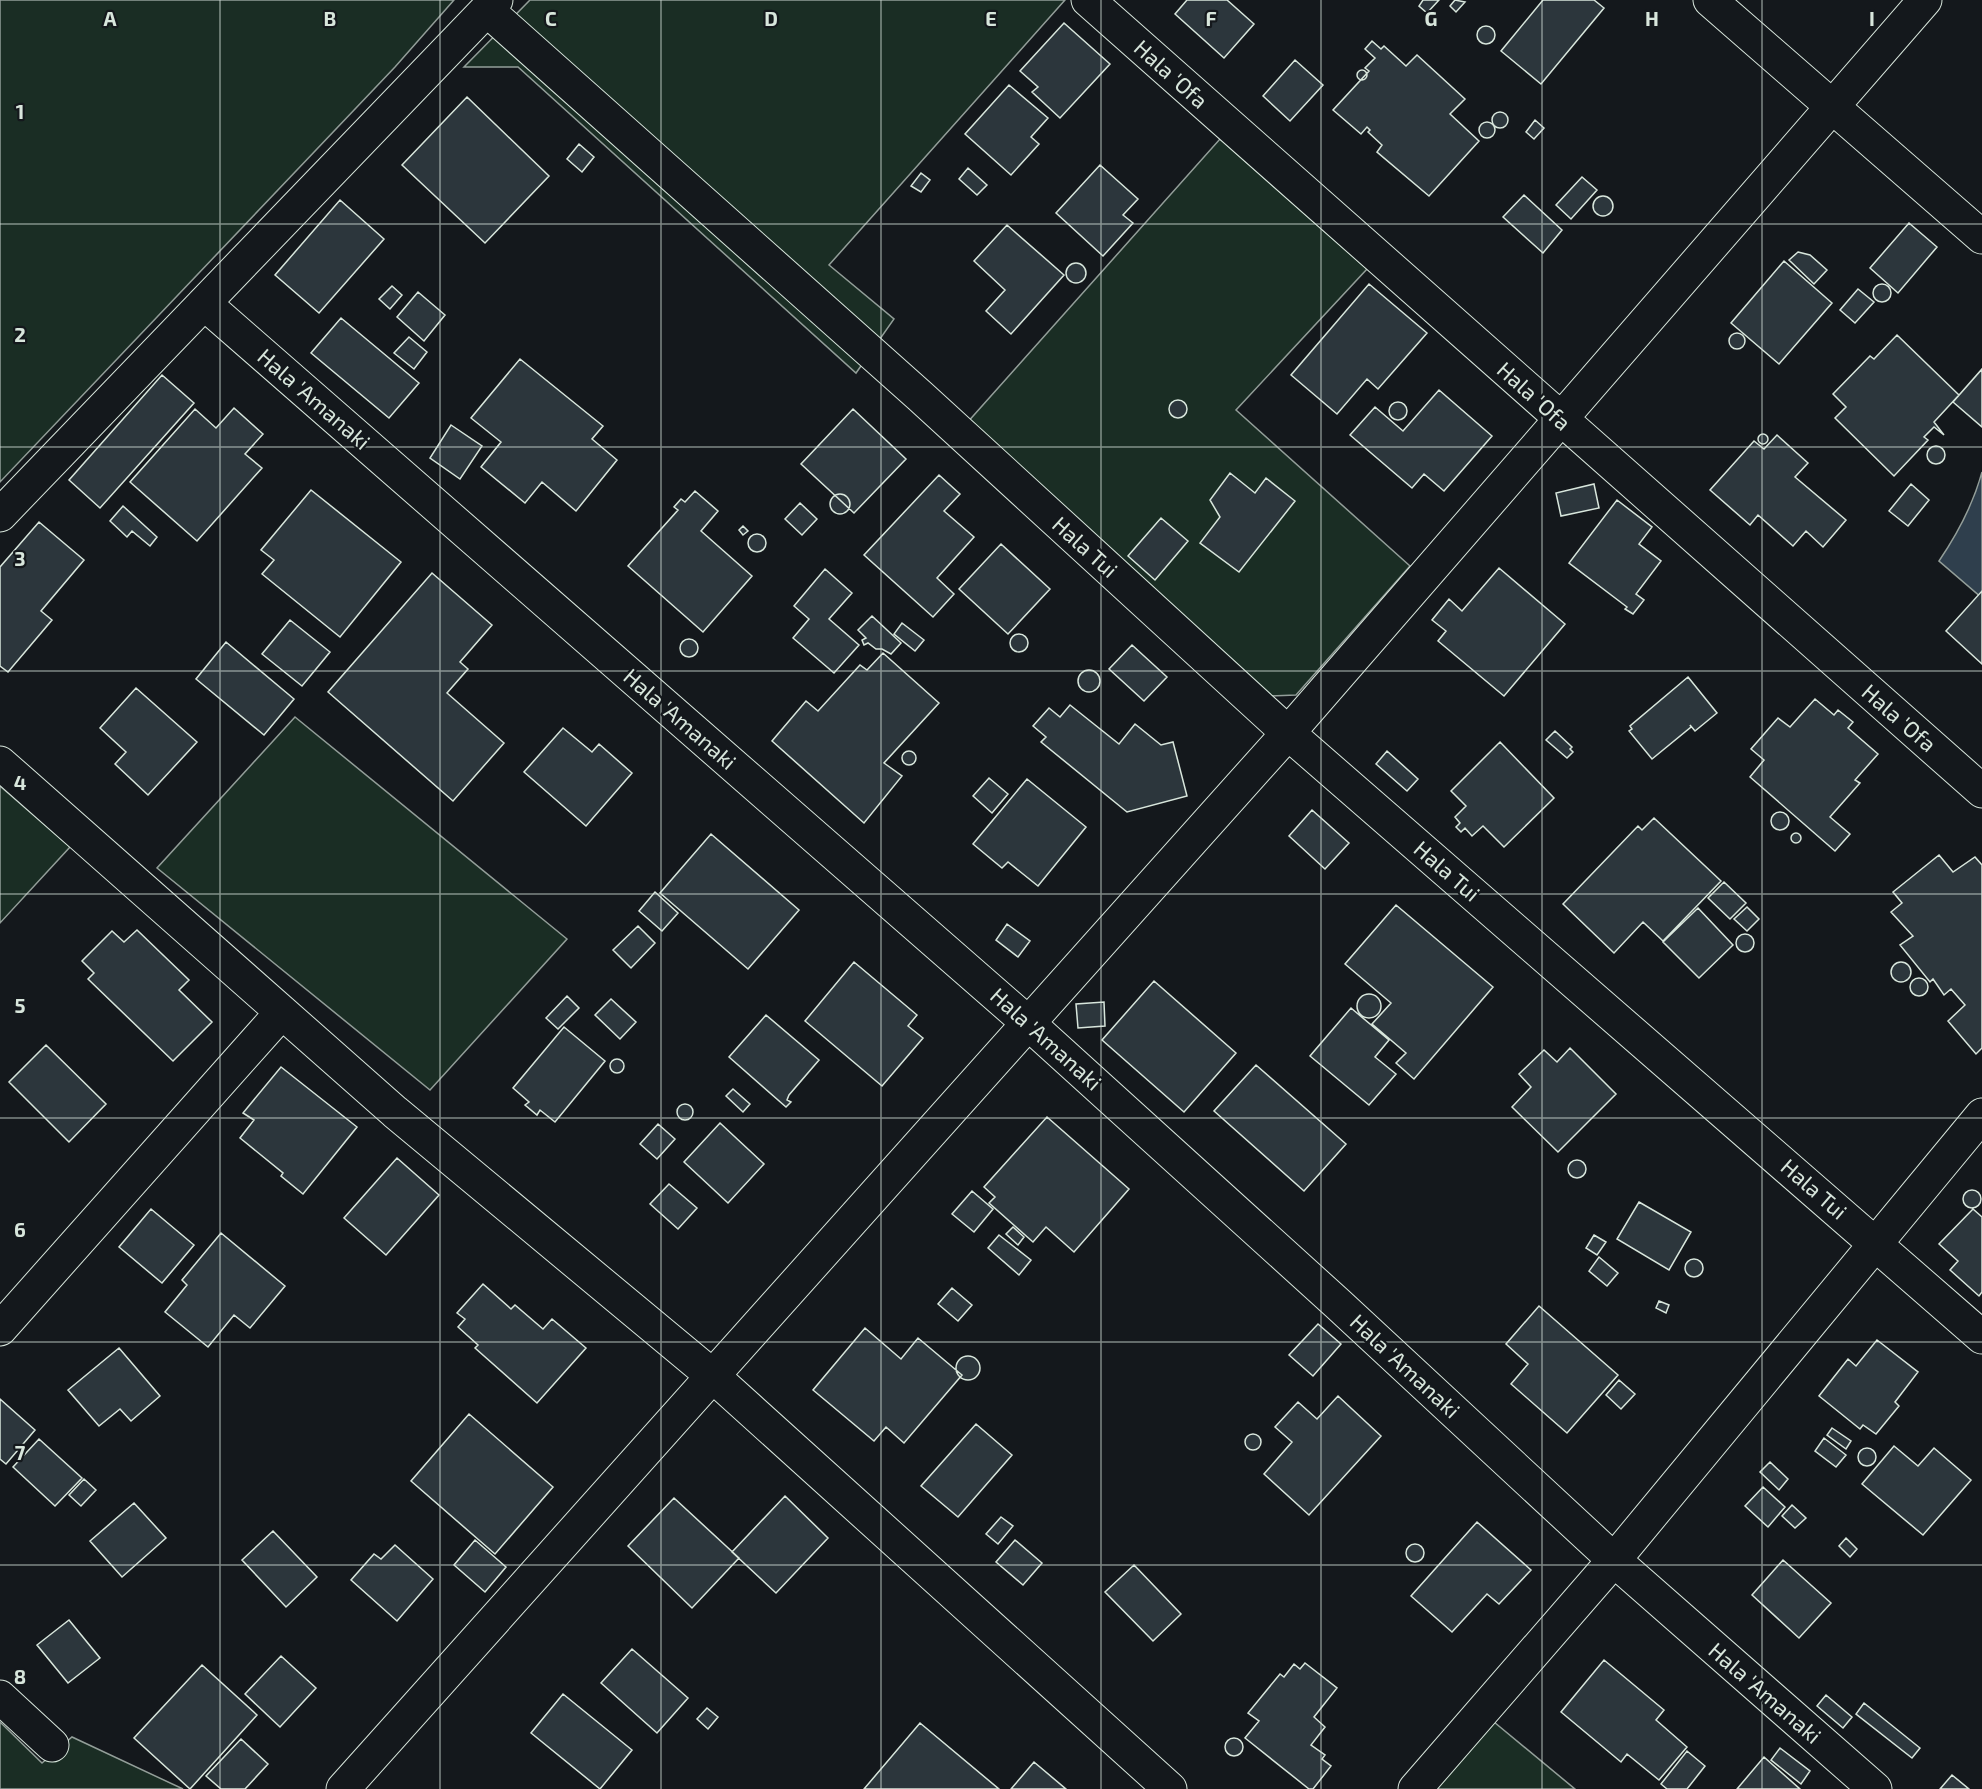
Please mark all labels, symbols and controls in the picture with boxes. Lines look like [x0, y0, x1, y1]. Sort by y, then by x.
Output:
text: A [103, 6, 117, 30]
text: B [324, 6, 336, 30]
text: C [545, 6, 557, 30]
text: D [764, 6, 778, 30]
text: E [985, 6, 997, 30]
text: F [1205, 6, 1217, 30]
text: G [1425, 6, 1437, 30]
text: H [1645, 6, 1659, 30]
text: I [1869, 6, 1875, 30]
street label: Hala 'Ofa [1130, 34, 1214, 113]
text: 1 [16, 99, 24, 123]
text: 2 [14, 322, 26, 346]
street label: Hala 'Amanaki [253, 342, 376, 454]
street label: Hala 'Ofa [1493, 356, 1577, 435]
street label: Hala Tui [1048, 510, 1124, 582]
text: 3 [14, 546, 26, 570]
street label: Hala 'Amanaki [619, 662, 742, 774]
street label: Hala 'Ofa [1857, 678, 1942, 757]
text: 4 [14, 770, 27, 794]
street label: Hala Tui [1409, 835, 1486, 906]
street label: Hala 'Amanaki [986, 982, 1108, 1095]
text: 5 [14, 993, 26, 1017]
street label: Hala Tui [1776, 1153, 1853, 1224]
text: 6 [14, 1217, 26, 1241]
street label: Hala 'Amanaki [1345, 1308, 1466, 1423]
text: 7 [15, 1440, 26, 1464]
street label: Hala 'Amanaki [1704, 1636, 1827, 1748]
text: 8 [14, 1664, 26, 1688]

